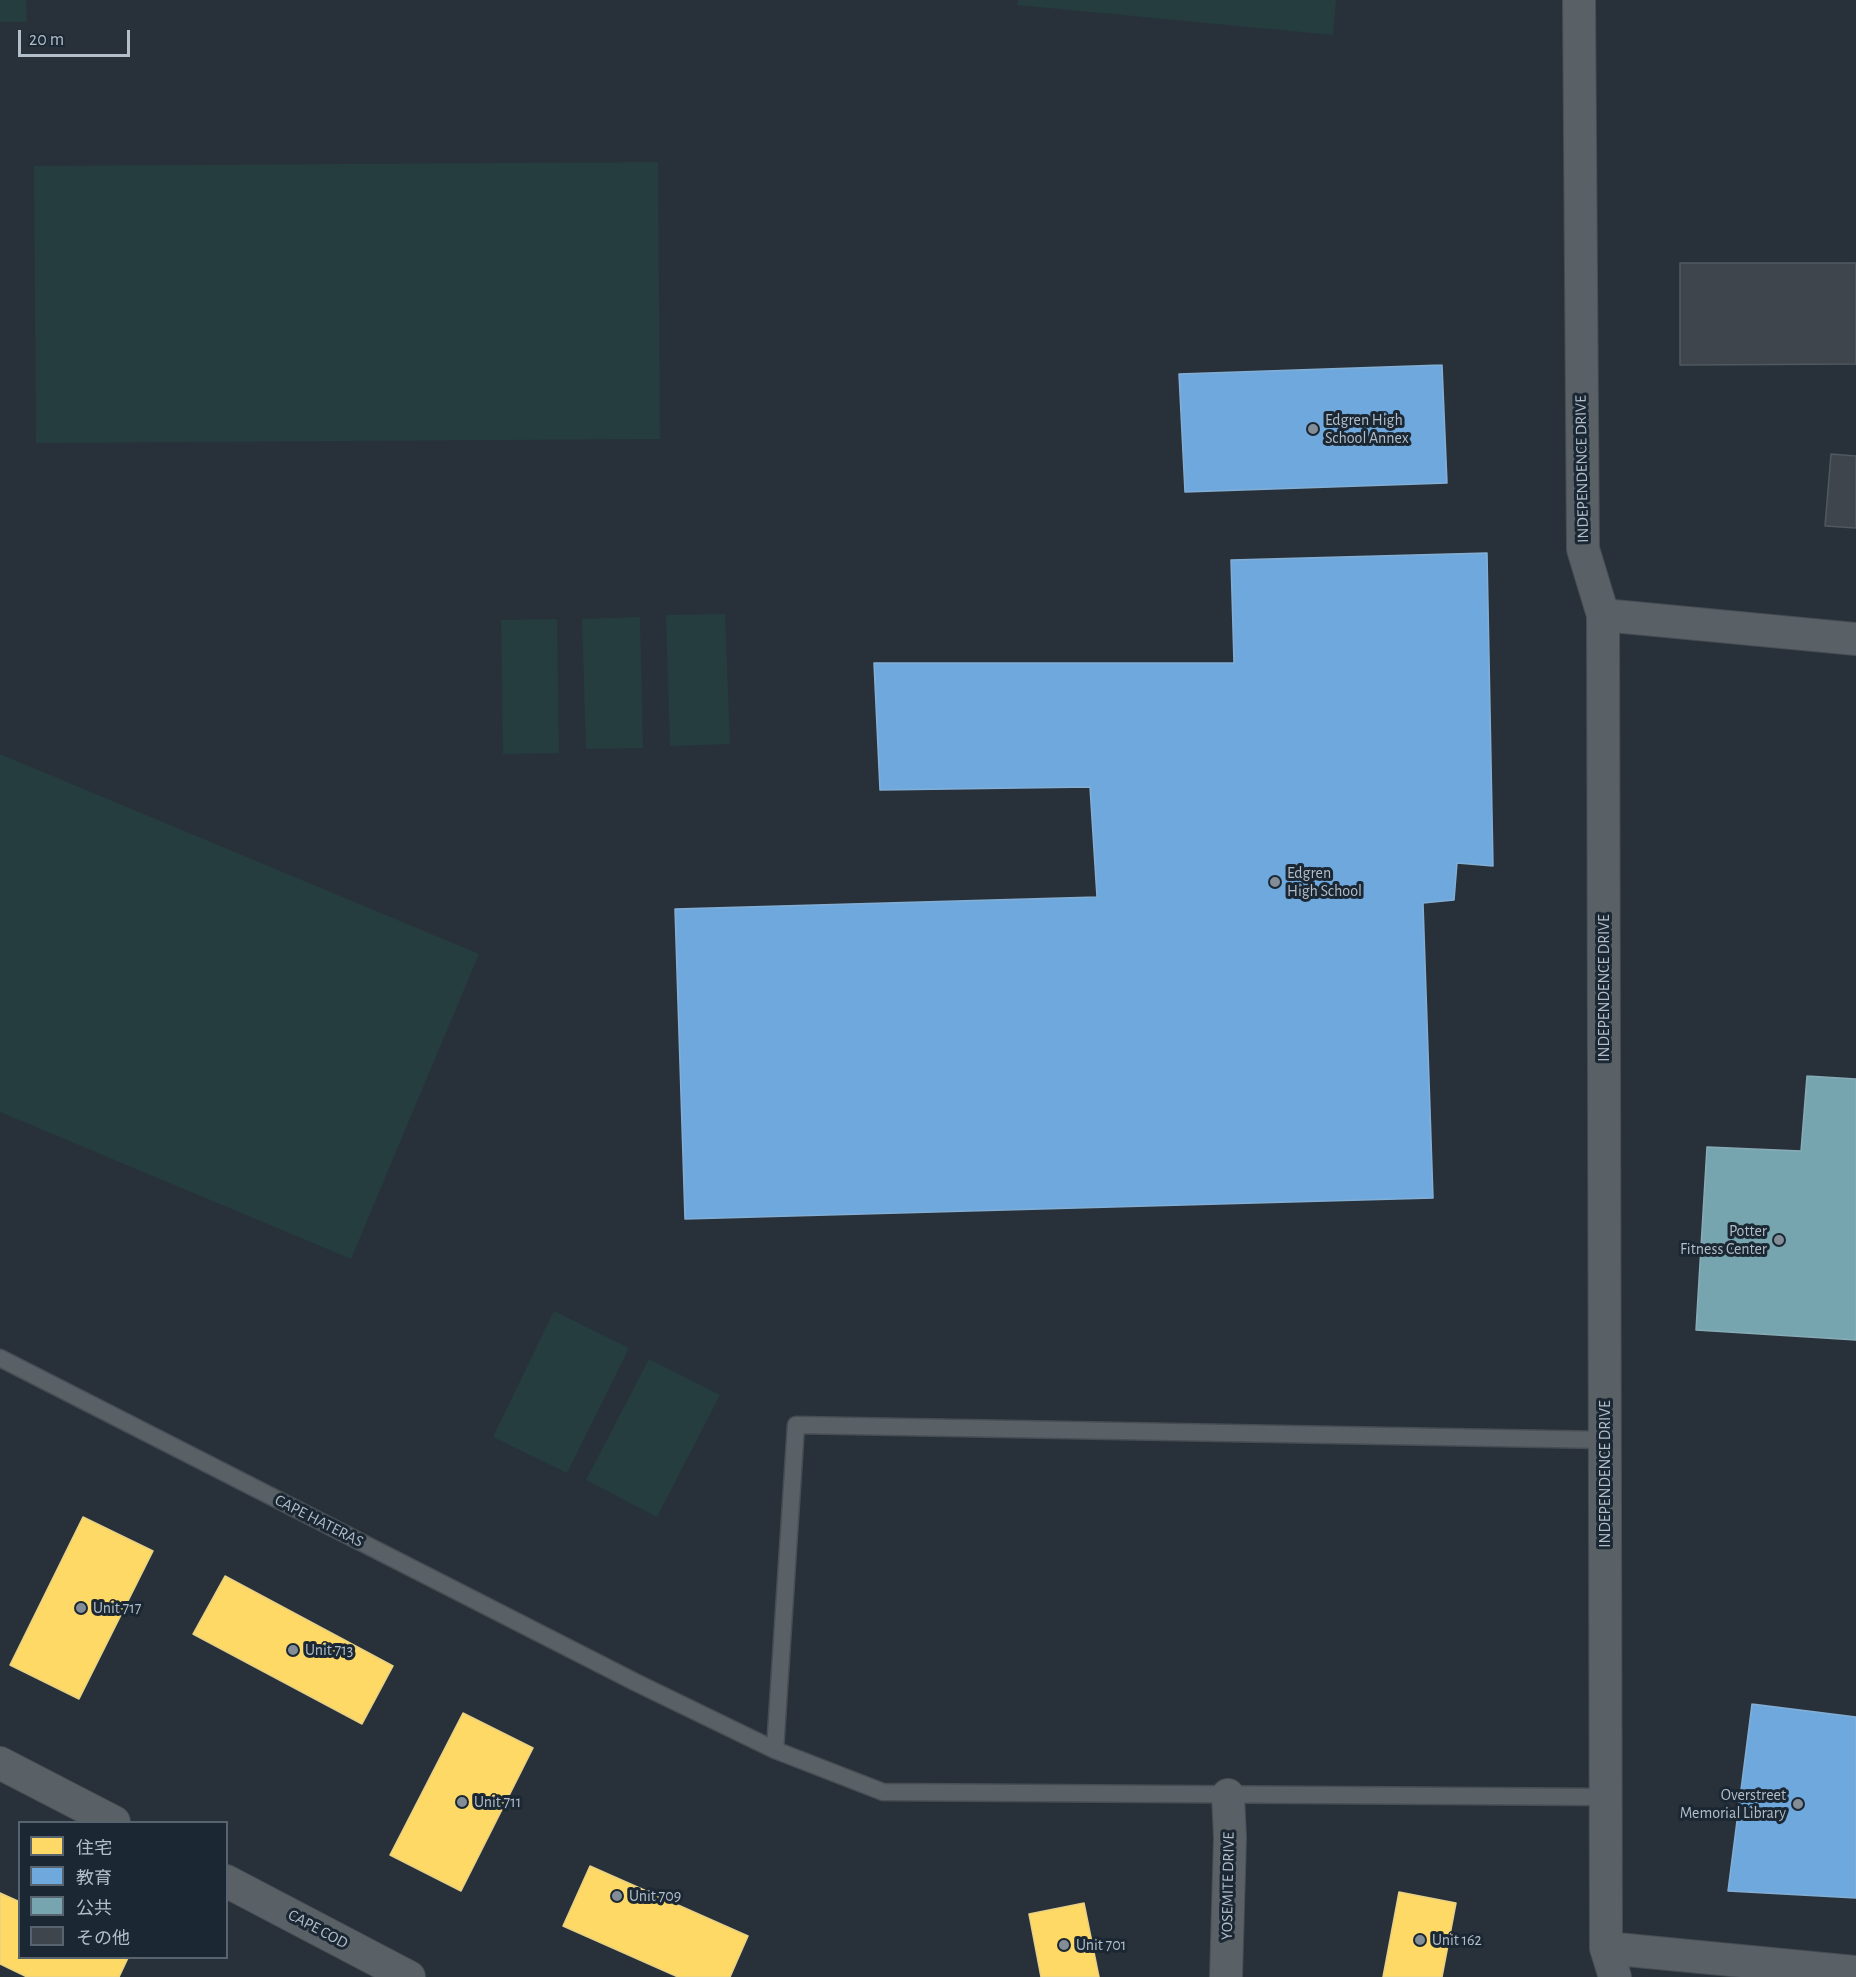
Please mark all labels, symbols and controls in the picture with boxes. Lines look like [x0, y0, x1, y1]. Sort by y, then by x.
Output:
scale bar [21, 18, 134, 56]
text: 20 m [29, 31, 64, 49]
street label: INDEPENDENCE DRIVE [1571, 395, 1593, 543]
place label: Edgren High School Annex [1325, 410, 1409, 448]
marker: Edgren High School Annex [1306, 422, 1320, 436]
place label: Edgren High School [1287, 863, 1362, 901]
marker: Edgren High School [1268, 875, 1282, 889]
street label: INDEPENDENCE DRIVE [1594, 914, 1614, 1062]
place label: Potter Fitness Center [1680, 1221, 1767, 1259]
marker: Potter Fitness Center [1772, 1233, 1786, 1247]
street label: INDEPENDENCE DRIVE [1595, 1400, 1615, 1548]
street label: CAPE HATERAS [272, 1490, 366, 1552]
place label: Unit 717 [93, 1598, 141, 1618]
marker: Unit 717 [74, 1601, 88, 1615]
place label: Unit 713 [305, 1640, 353, 1660]
marker: Unit 713 [286, 1643, 300, 1657]
place label: Overstreet Memorial Library [1680, 1785, 1786, 1823]
place label: Unit 711 [474, 1792, 521, 1812]
marker: Unit 711 [455, 1795, 469, 1809]
marker: Overstreet Memorial Library [1791, 1797, 1805, 1811]
legend [18, 1821, 228, 1959]
street label: YOSEMITE DRIVE [1217, 1832, 1239, 1940]
text: 住宅 [76, 1840, 112, 1858]
text: 教育 [76, 1870, 112, 1888]
place label: Unit 709 [629, 1886, 681, 1906]
marker: Unit 709 [610, 1889, 624, 1903]
text: 公共 [76, 1900, 112, 1918]
street label: CAPE COD [285, 1905, 351, 1953]
text: その他 [76, 1930, 130, 1948]
place label: Unit 162 [1432, 1930, 1482, 1950]
marker: Unit 162 [1413, 1933, 1427, 1947]
place label: Unit 701 [1076, 1935, 1126, 1955]
marker: Unit 701 [1057, 1938, 1071, 1952]

